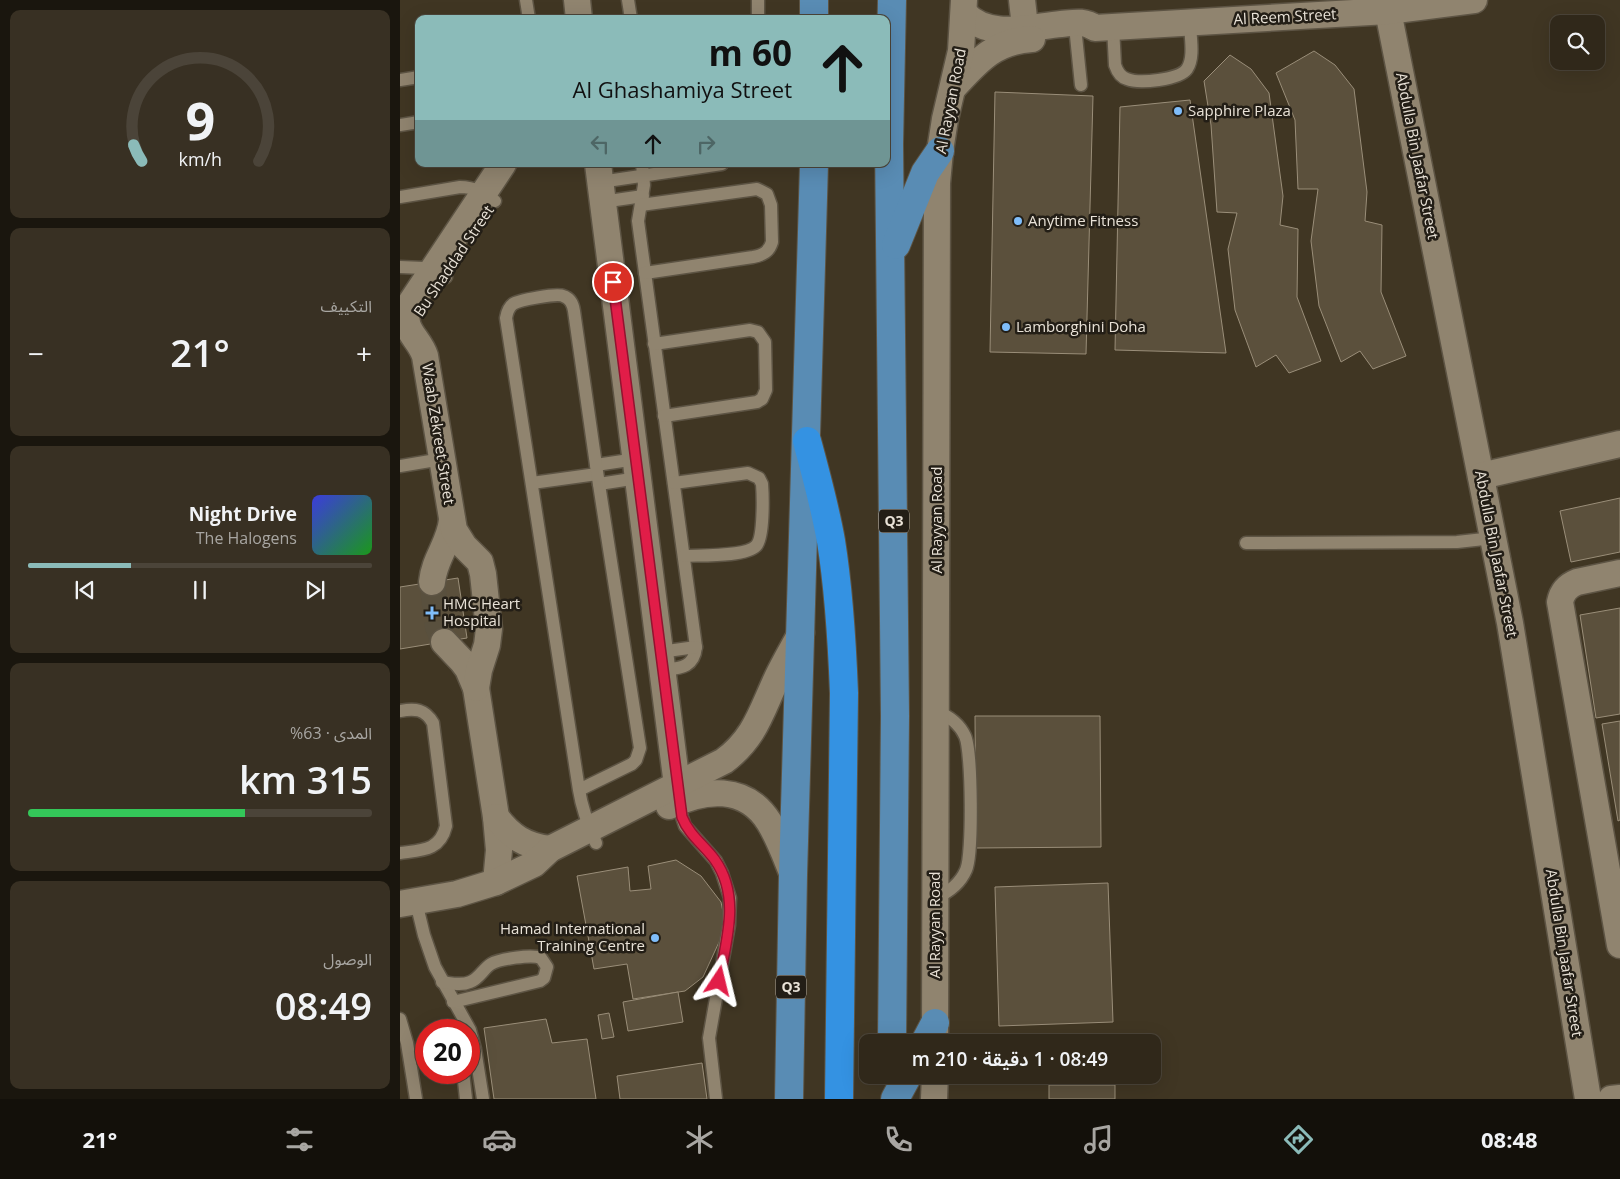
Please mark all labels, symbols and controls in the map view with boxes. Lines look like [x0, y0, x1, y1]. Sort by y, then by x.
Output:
street label: Al Reem Street [1233, 3, 1337, 29]
map controls [1550, 15, 1605, 70]
button: search [1550, 15, 1605, 70]
text: 60 m [709, 29, 792, 76]
icon: ahead [810, 35, 875, 100]
street label: Al Rayyan Road [930, 46, 970, 155]
street label: Abdulla Bin Jaafar Street [1392, 71, 1444, 241]
text: Al Ghashamiya Street [573, 74, 792, 104]
text: 9 [185, 84, 215, 155]
place label: Sapphire Plaza [1188, 100, 1291, 120]
marker: Sapphire Plaza [1172, 105, 1184, 117]
icon: left [586, 130, 614, 158]
icon: ahead [639, 130, 667, 158]
icon: right [692, 130, 720, 158]
text: km/h [178, 147, 222, 171]
street label: Bu Shaddad Street [408, 201, 498, 320]
place label: Anytime Fitness [1028, 210, 1138, 230]
marker: Anytime Fitness [1012, 215, 1024, 227]
pin [592, 261, 634, 303]
icon: arrive [599, 268, 627, 296]
text: التكييف [320, 295, 372, 317]
place label: Lamborghini Doha [1016, 316, 1146, 336]
marker: Lamborghini Doha [1000, 321, 1012, 333]
text: 21° [170, 326, 230, 378]
text: − [28, 334, 44, 372]
text: + [356, 334, 372, 372]
street label: Waab Zekreet Street [418, 362, 460, 506]
street label: Al Rayyan Road [926, 466, 946, 574]
street label: Abdulla Bin Jaafar Street [1471, 469, 1523, 639]
text: Night Drive [189, 501, 297, 527]
road number: Q3 [879, 510, 909, 532]
text: The Halogens [196, 527, 297, 549]
icon: previous [71, 576, 99, 604]
icon: pause [186, 576, 214, 604]
icon: next [301, 576, 329, 604]
place label: HMC Heart Hospital [443, 593, 520, 630]
marker: HMC Heart Hospital [425, 606, 439, 620]
text: المدى · 63% [290, 722, 372, 744]
text: 315 km [239, 753, 372, 805]
street label: Abdulla Bin Jaafar Street [1542, 868, 1588, 1038]
street label: Al Rayyan Road [924, 871, 944, 979]
place label: Hamad International Training Centre [500, 918, 645, 955]
marker: Hamad International Training Centre [649, 932, 661, 944]
text: الوصول [323, 948, 372, 970]
position arrow [692, 954, 744, 1006]
road number: Q3 [776, 976, 806, 999]
text: 08:49 [275, 979, 372, 1031]
speed limit sign: 20 [415, 1019, 480, 1084]
text: 08:49 · 1 دقيقة · 210 m [912, 1046, 1108, 1072]
icon: filters [282, 1122, 317, 1157]
icon: car [482, 1122, 517, 1157]
icon: climate [682, 1122, 717, 1157]
icon: phone [881, 1122, 916, 1157]
icon: music [1081, 1122, 1116, 1157]
icon: directions [1281, 1122, 1316, 1157]
text: 21° [82, 1124, 117, 1154]
text: 08:48 [1481, 1124, 1538, 1154]

